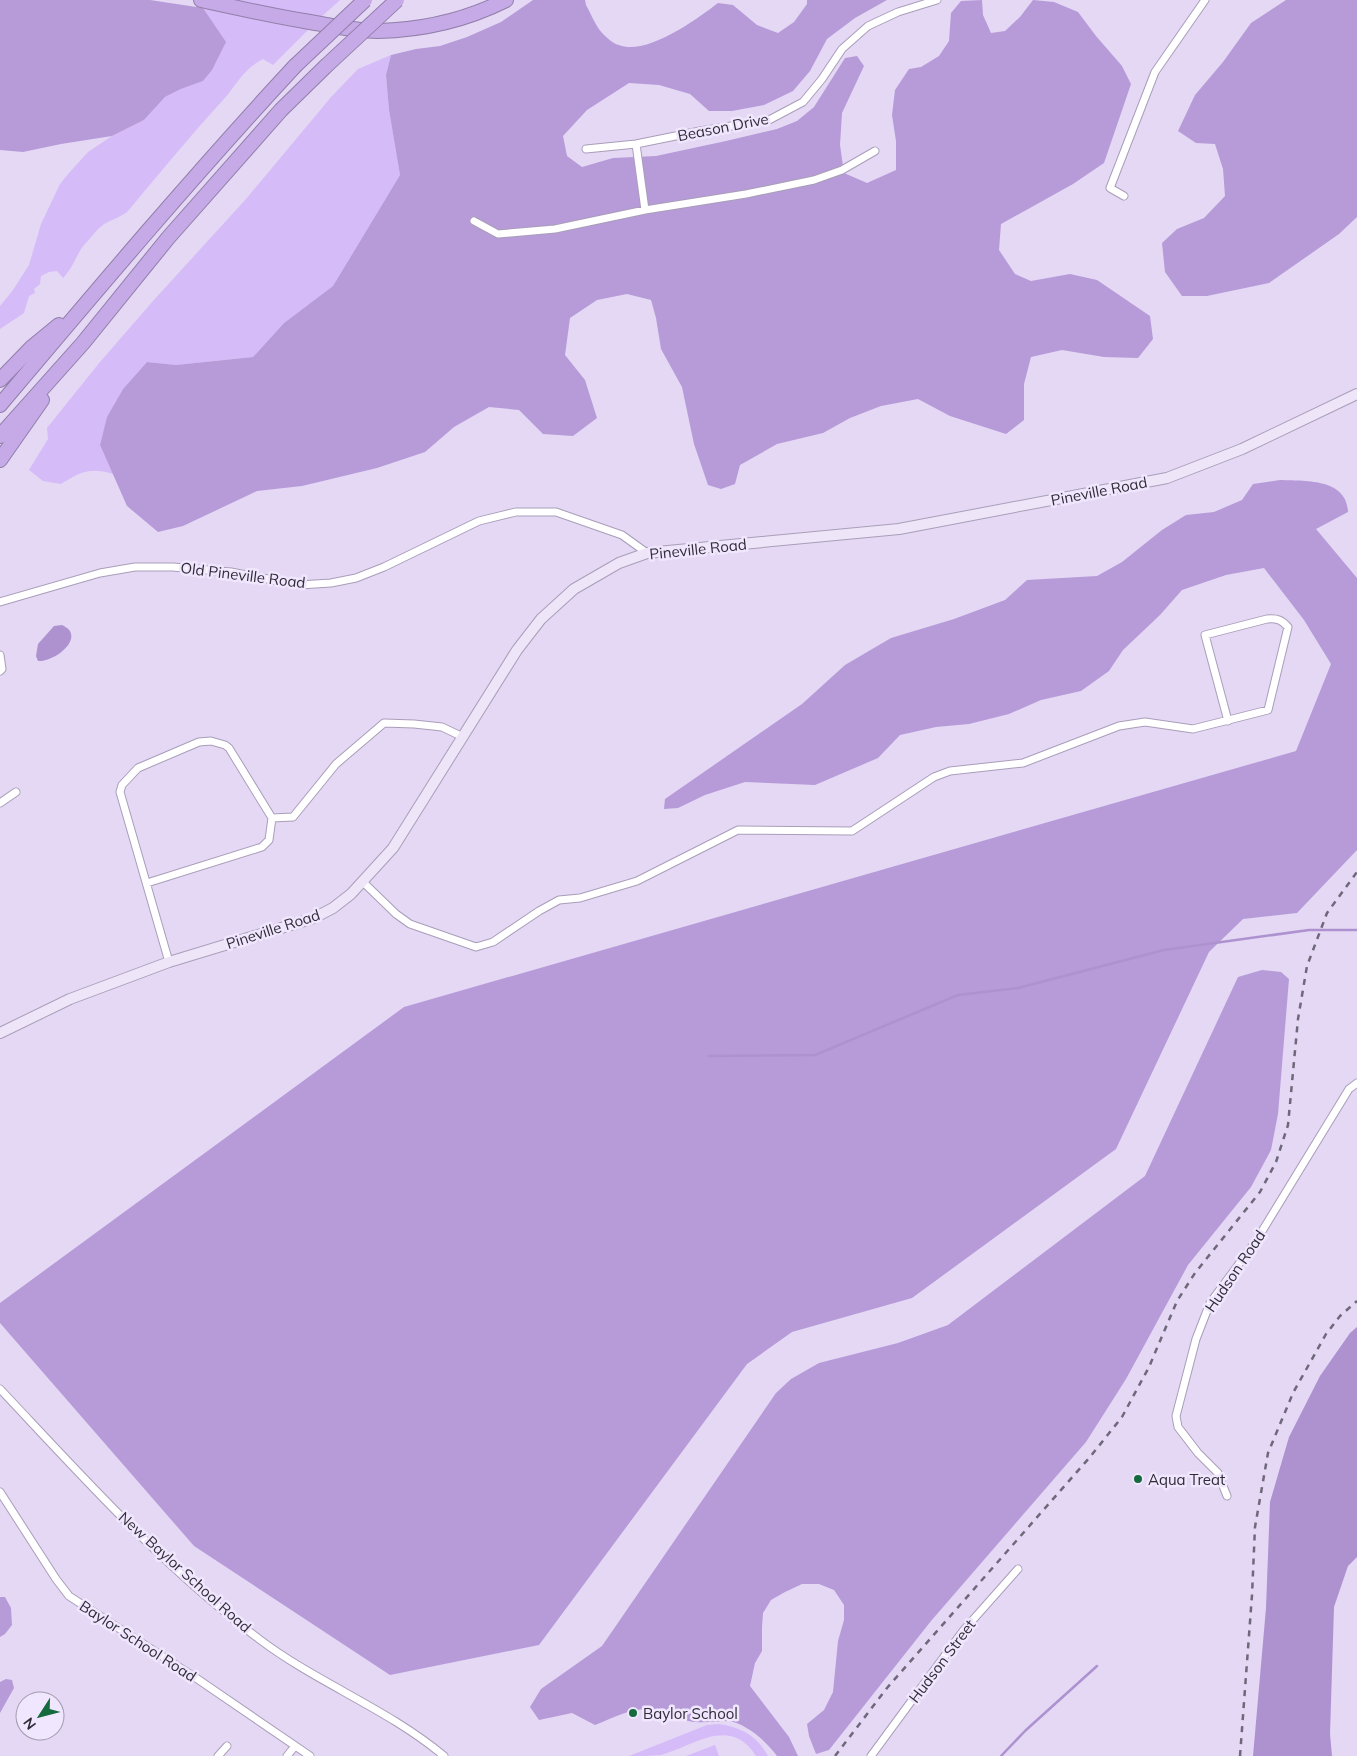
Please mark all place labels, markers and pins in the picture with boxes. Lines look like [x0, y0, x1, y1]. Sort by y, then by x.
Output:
place label: Aqua Treat [1148, 1470, 1225, 1489]
marker: Aqua Treat [1132, 1473, 1144, 1485]
place label: Baylor School [643, 1704, 738, 1723]
marker: Baylor School [627, 1707, 639, 1719]

